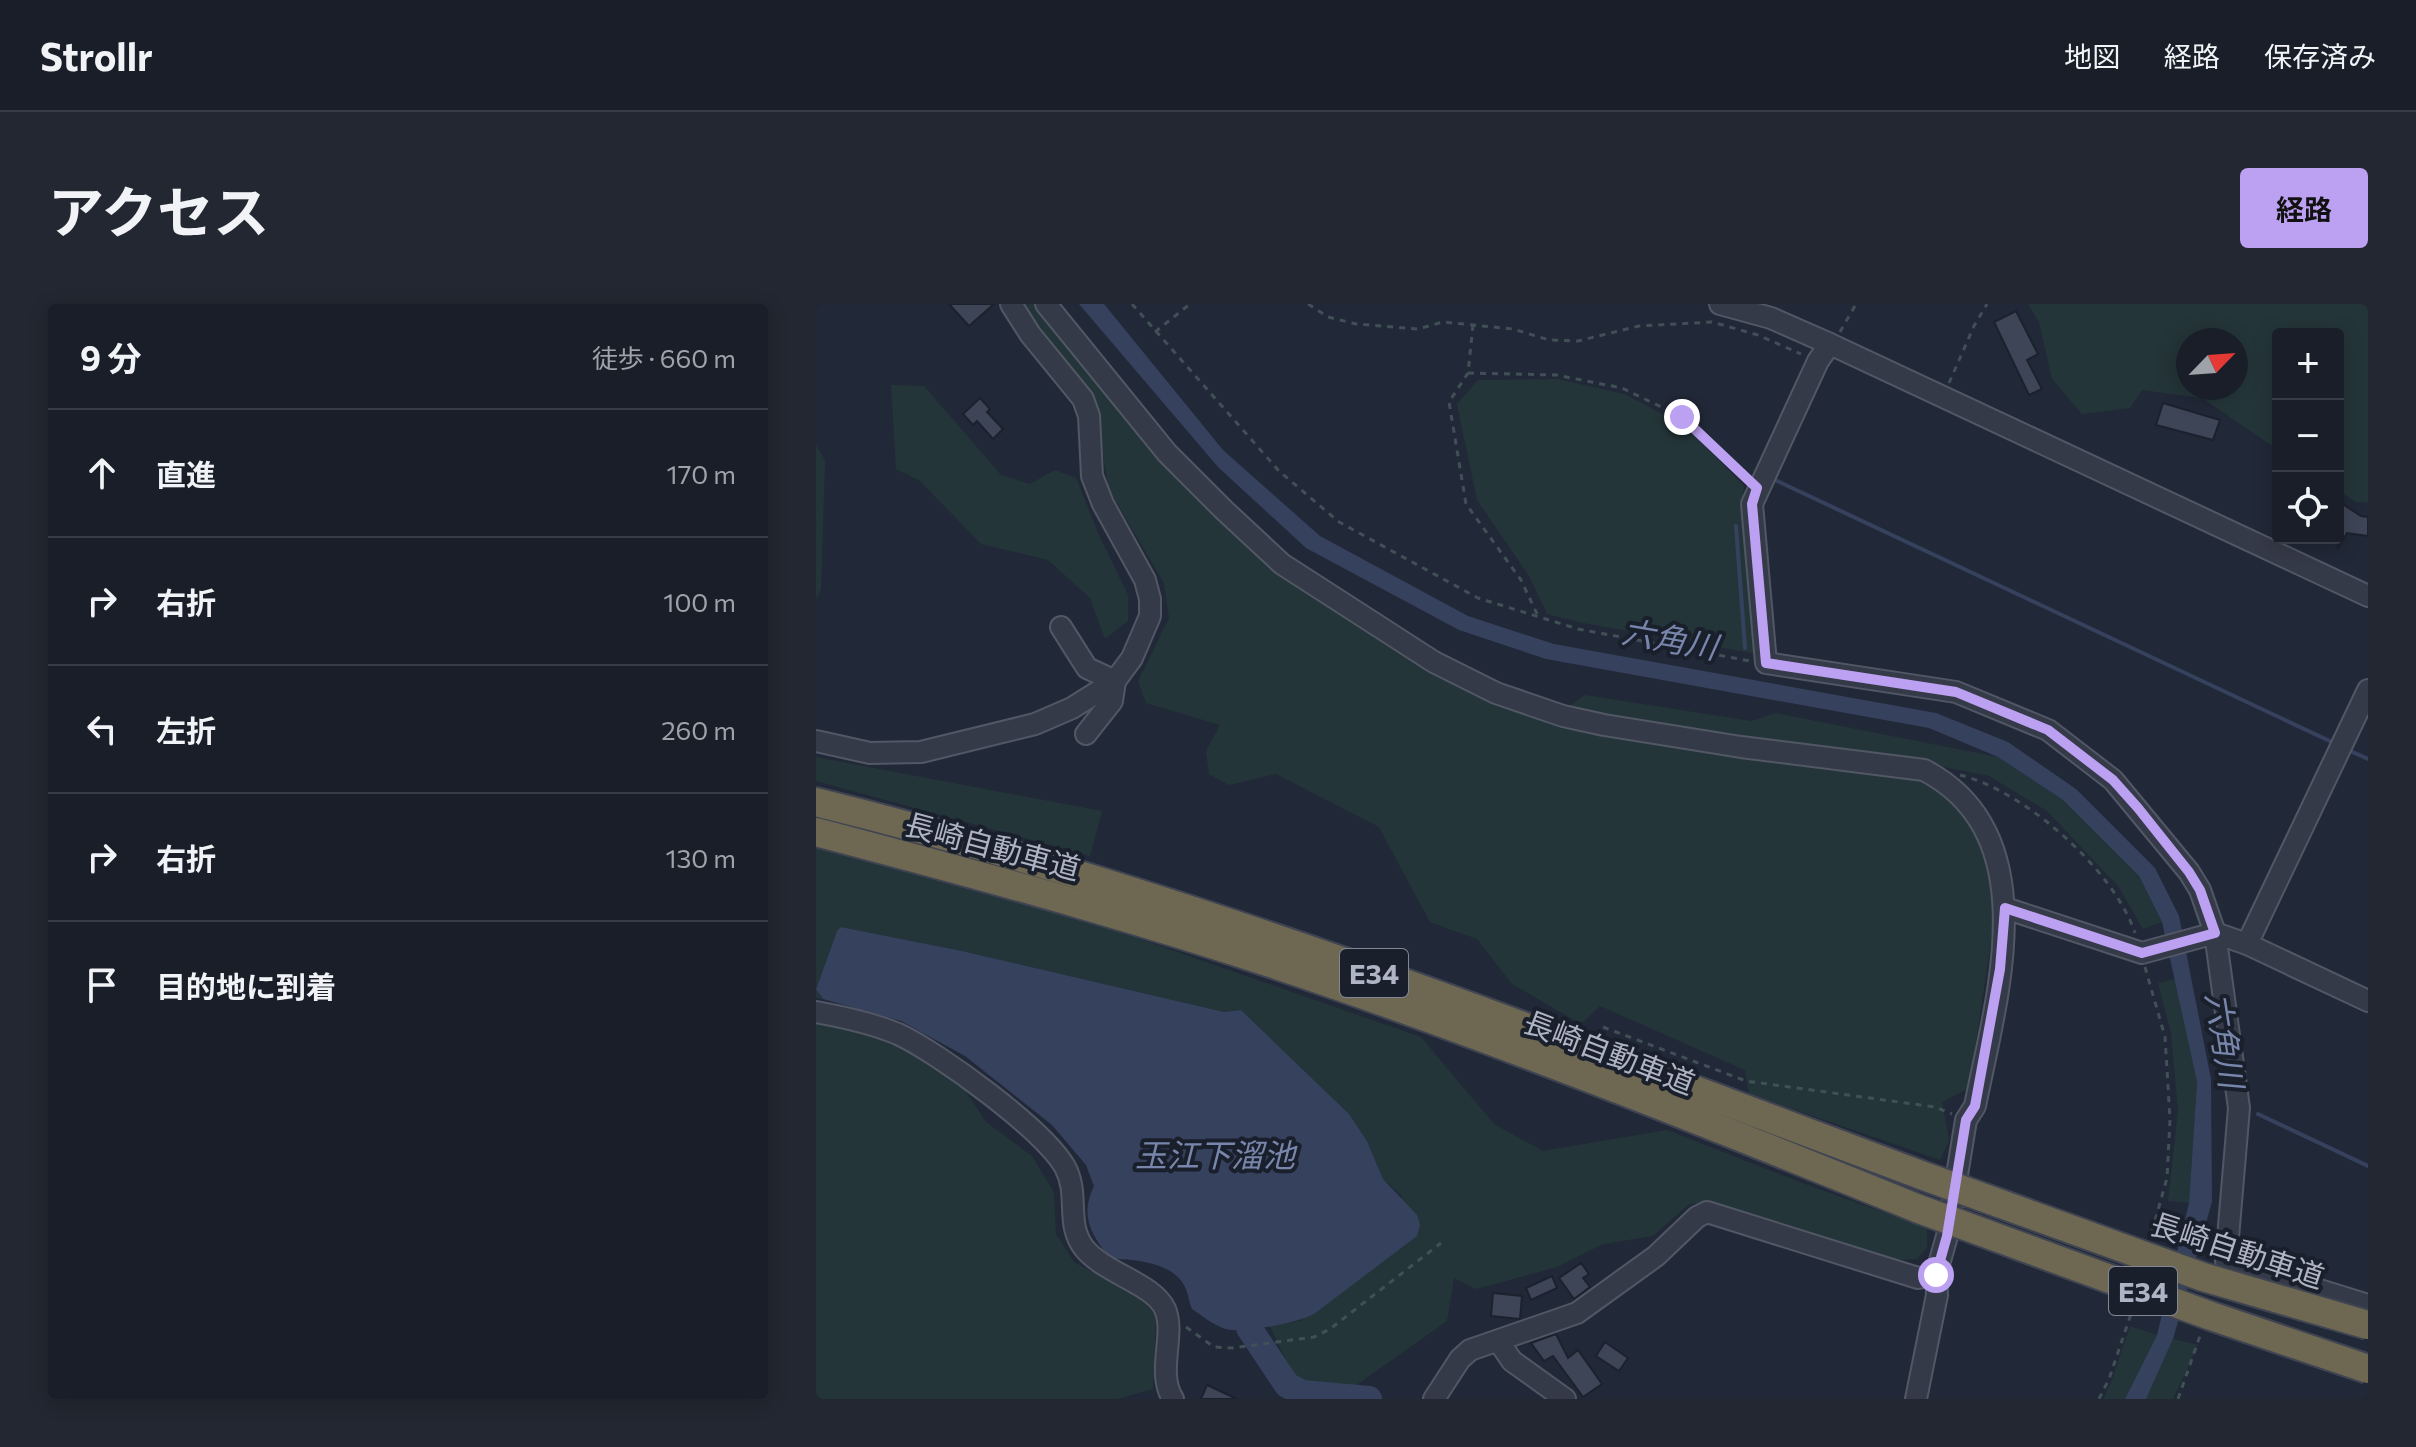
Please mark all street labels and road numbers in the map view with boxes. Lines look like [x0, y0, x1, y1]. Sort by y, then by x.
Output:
street label: 長崎自動車道 [901, 804, 1085, 886]
road number: E34 [1340, 949, 1408, 997]
street label: 長崎自動車道 [1519, 1001, 1701, 1101]
street label: 長崎自動車道 [2147, 1204, 2329, 1294]
road number: E34 [2109, 1267, 2177, 1315]

